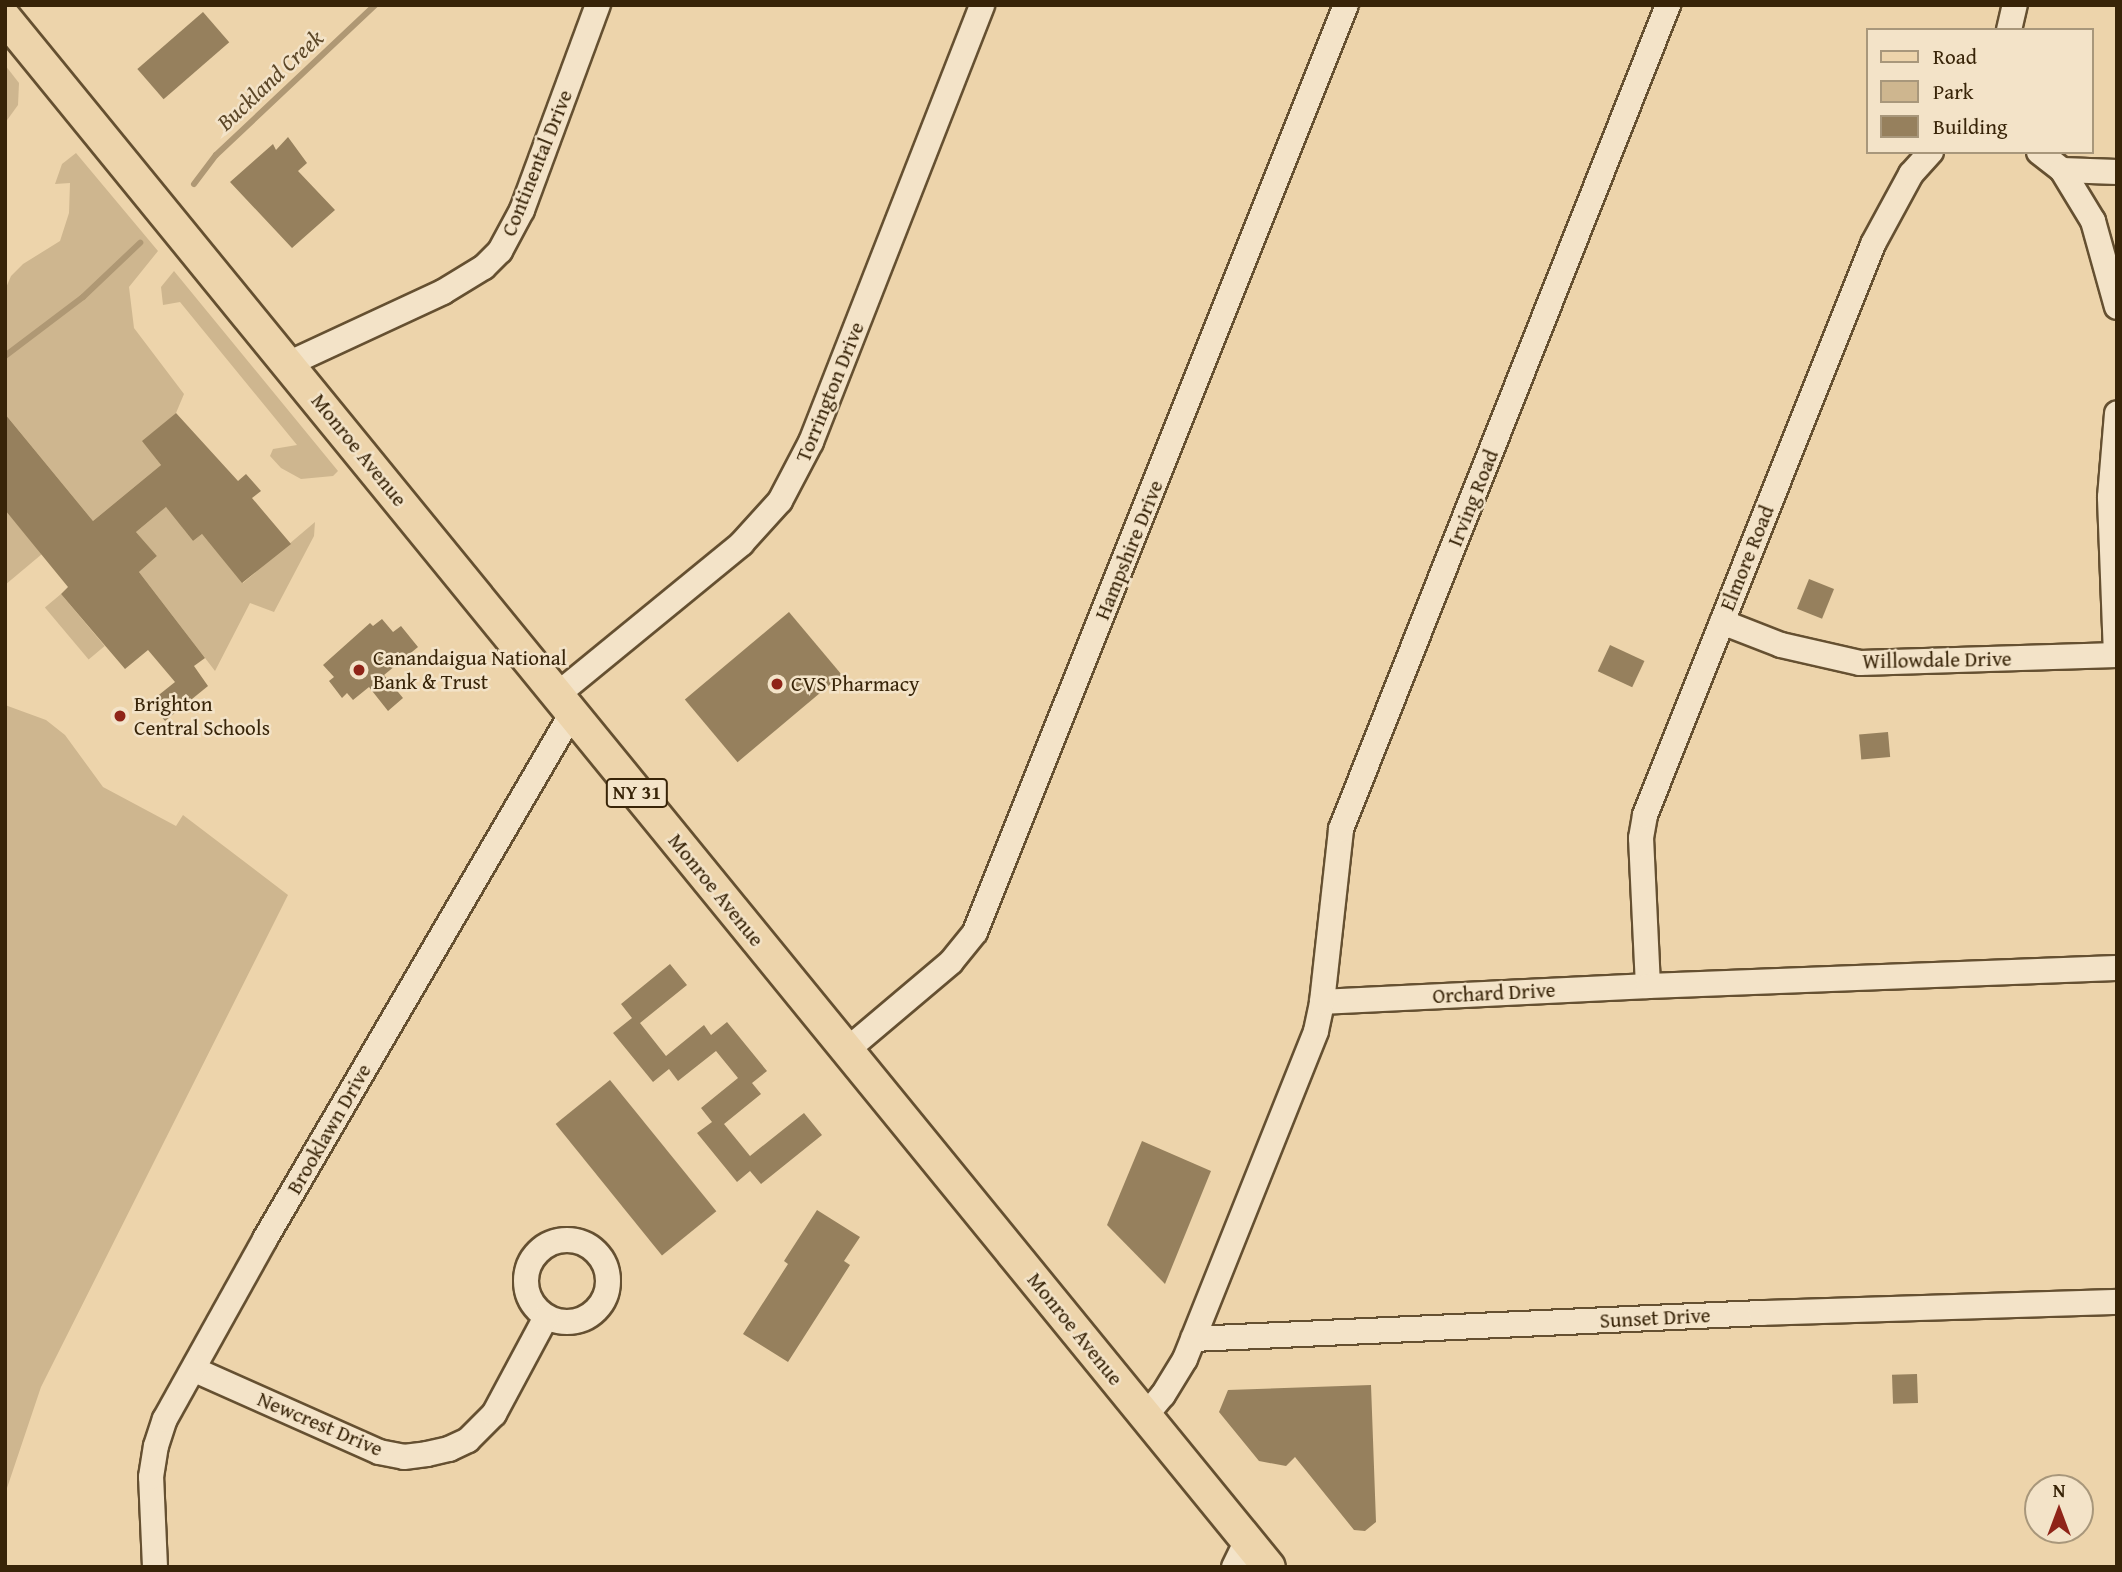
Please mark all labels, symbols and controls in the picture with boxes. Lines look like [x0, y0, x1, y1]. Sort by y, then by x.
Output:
water label: Buckland Creek [211, 24, 329, 136]
legend [1867, 28, 2094, 154]
text: Road [1933, 41, 1977, 72]
text: Park [1933, 76, 1974, 107]
street label: Continental Drive [496, 86, 578, 240]
text: Building [1933, 111, 2007, 142]
street label: Torrington Drive [790, 318, 870, 466]
street label: Monroe Avenue [306, 389, 412, 511]
street label: Irving Road [1442, 446, 1504, 550]
street label: Hampshire Drive [1090, 477, 1168, 623]
street label: Elmore Road [1715, 502, 1779, 614]
place label: Canandaigua National Bank & Trust [373, 645, 567, 695]
street label: Willowdale Drive [1862, 646, 2012, 674]
marker: Canandaigua National Bank & Trust [351, 662, 367, 678]
place label: CVS Pharmacy [791, 671, 920, 697]
marker: CVS Pharmacy [769, 676, 785, 692]
place label: Brighton Central Schools [134, 691, 270, 741]
marker: Brighton Central Schools [112, 708, 128, 724]
road number: NY 31 [606, 778, 668, 808]
street label: Monroe Avenue [663, 829, 769, 951]
street label: Orchard Drive [1432, 977, 1556, 1009]
street label: Brooklawn Drive [282, 1059, 376, 1199]
street label: Monroe Avenue [1022, 1268, 1128, 1390]
street label: Sunset Drive [1599, 1303, 1711, 1333]
street label: Newcrest Drive [254, 1386, 386, 1462]
north arrow [2024, 1474, 2094, 1544]
text: N [2053, 1476, 2065, 1504]

